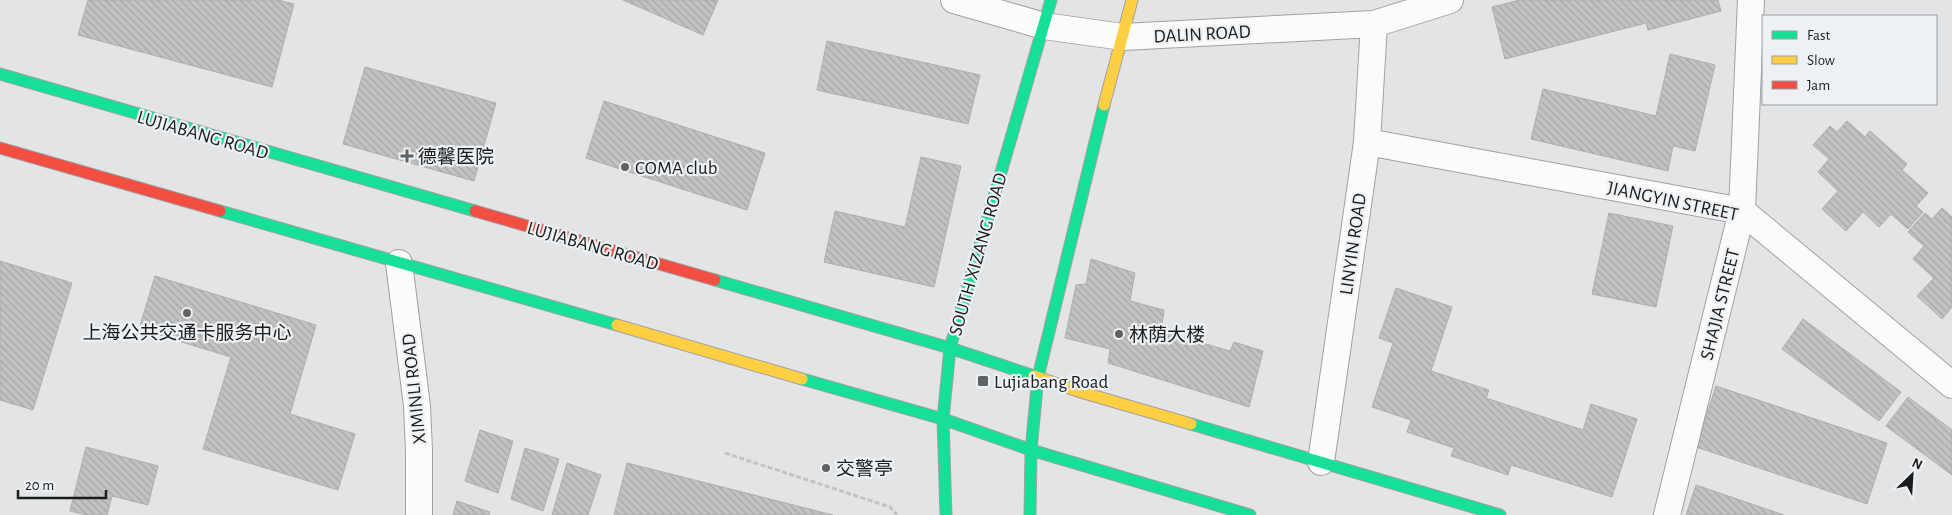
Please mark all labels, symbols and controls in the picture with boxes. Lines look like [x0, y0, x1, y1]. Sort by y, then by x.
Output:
legend [1762, 15, 1937, 105]
street label: DALIN ROAD [1153, 22, 1251, 47]
text: Fast [1807, 28, 1831, 43]
text: Slow [1807, 53, 1835, 68]
text: Jam [1807, 78, 1830, 93]
street label: LUJIABANG ROAD [135, 108, 270, 163]
place label: 德馨医院 [418, 147, 494, 167]
marker: 德馨医院 [400, 149, 414, 163]
place label: COMA club [635, 159, 718, 178]
marker: COMA club [619, 161, 631, 173]
street label: SOUTH XIZANG ROAD [946, 171, 1011, 338]
street label: JIANGYIN STREET [1605, 178, 1740, 225]
street label: LINYIN ROAD [1337, 192, 1370, 296]
street label: LUJIABANG ROAD [525, 219, 660, 274]
street label: SHAJIA STREET [1697, 247, 1743, 362]
marker: 上海公共交通卡服务中心 [181, 307, 193, 319]
place label: 上海公共交通卡服务中心 [82, 322, 292, 343]
place label: 林荫大楼 [1129, 324, 1205, 345]
marker: 林荫大楼 [1113, 328, 1125, 340]
street label: XIMINLI ROAD [399, 333, 430, 445]
place label: Lujiabang Road [994, 373, 1108, 392]
marker: Lujiabang Road [976, 374, 990, 388]
north arrow [1887, 450, 1937, 500]
text: N [1910, 456, 1924, 473]
place label: 交警亭 [836, 458, 893, 479]
marker: 交警亭 [820, 462, 832, 474]
scale bar [18, 468, 105, 500]
text: 20 m [25, 478, 54, 493]

